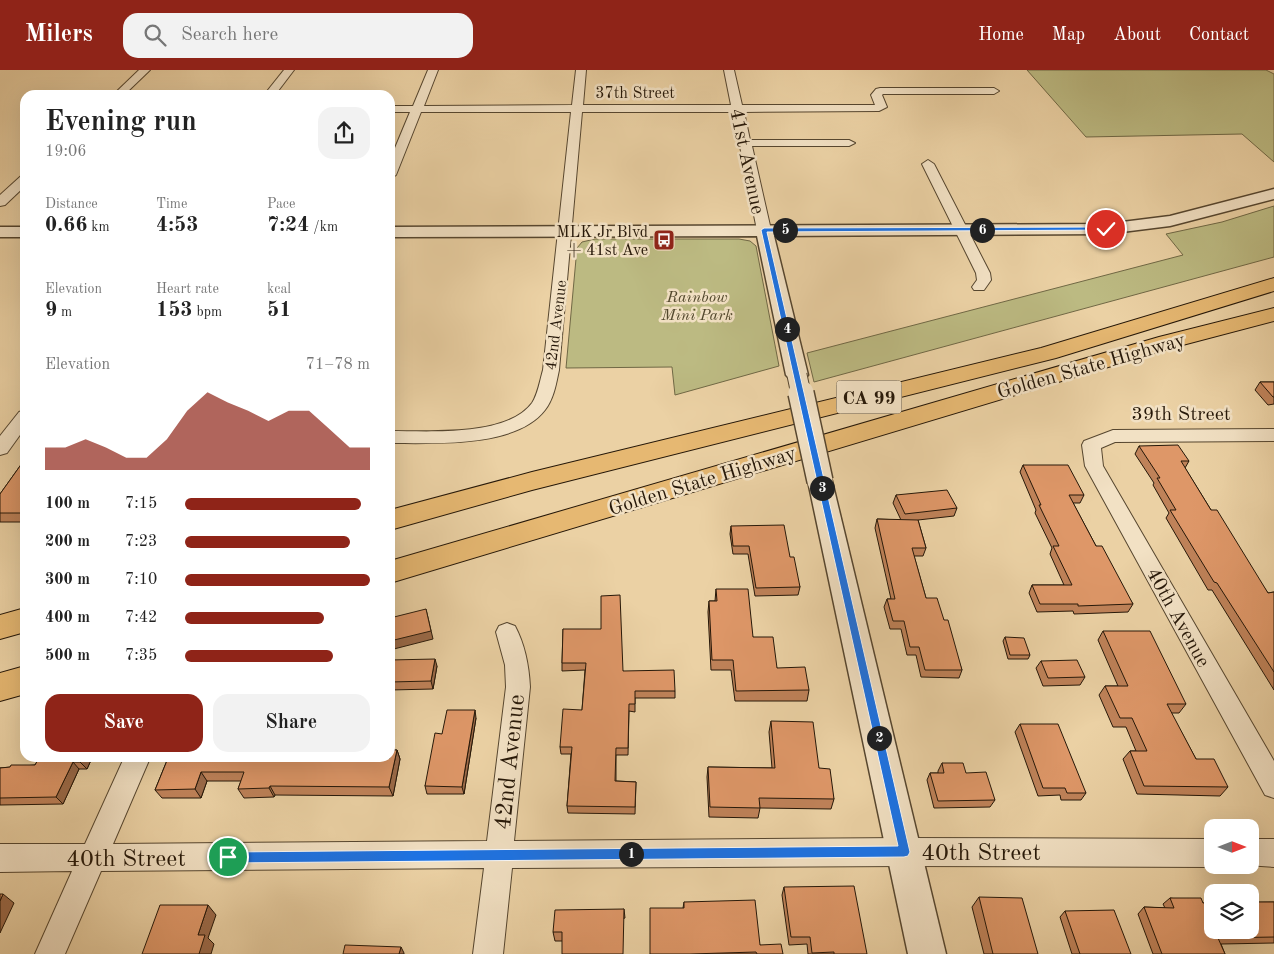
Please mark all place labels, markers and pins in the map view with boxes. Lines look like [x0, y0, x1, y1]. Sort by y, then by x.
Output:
pin [1085, 208, 1127, 250]
pin: 5 [772, 218, 798, 242]
pin: 6 [970, 218, 994, 242]
place label: MLK Jr Blvd + 41st Ave [556, 225, 648, 259]
bus stop icon: MLK Jr Blvd + 41st Ave [652, 228, 676, 252]
pin: 4 [774, 316, 800, 342]
pin: 3 [810, 476, 834, 500]
pin: 2 [866, 726, 892, 750]
pin [207, 836, 249, 878]
pin: 1 [618, 842, 644, 866]

